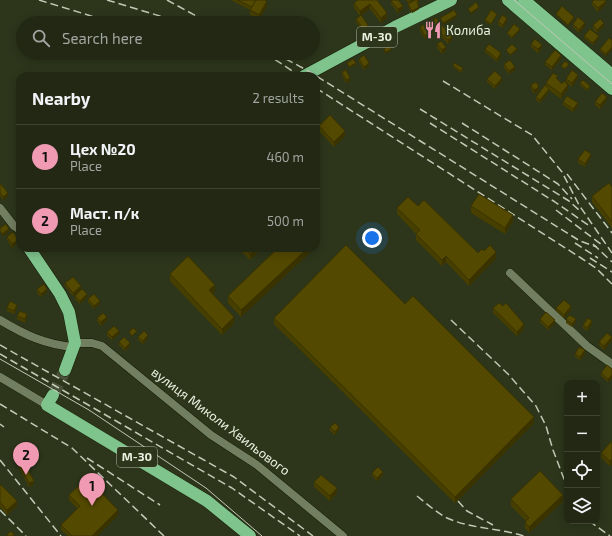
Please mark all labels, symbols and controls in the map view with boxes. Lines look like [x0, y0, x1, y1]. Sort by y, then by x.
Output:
search box [16, 16, 320, 60]
restaurant icon: Колиба [423, 20, 443, 40]
place label: Колиба [446, 22, 491, 38]
icon: search [30, 27, 52, 49]
road number: М-30 [357, 27, 397, 47]
text: Search here [62, 29, 143, 47]
text: Nearby [32, 88, 90, 108]
text: 2 results [252, 90, 304, 106]
text: Цех №20 [70, 140, 136, 158]
text: 1 [42, 149, 48, 165]
text: 460 m [266, 149, 304, 165]
text: Place [70, 158, 102, 174]
text: Маст. п/к [70, 204, 139, 222]
text: 2 [41, 213, 49, 229]
text: 500 m [267, 213, 304, 229]
text: Place [70, 222, 102, 238]
your location [362, 228, 382, 248]
street label: вулиця Миколи Хвильового [149, 364, 293, 478]
map controls [564, 380, 600, 524]
button: + [564, 380, 600, 416]
button: − [564, 416, 600, 452]
pin: 2 [13, 442, 39, 475]
road number: М-30 [117, 447, 157, 467]
button: locate [564, 452, 600, 488]
pin: 1 [79, 473, 105, 506]
button: layers [564, 488, 600, 524]

